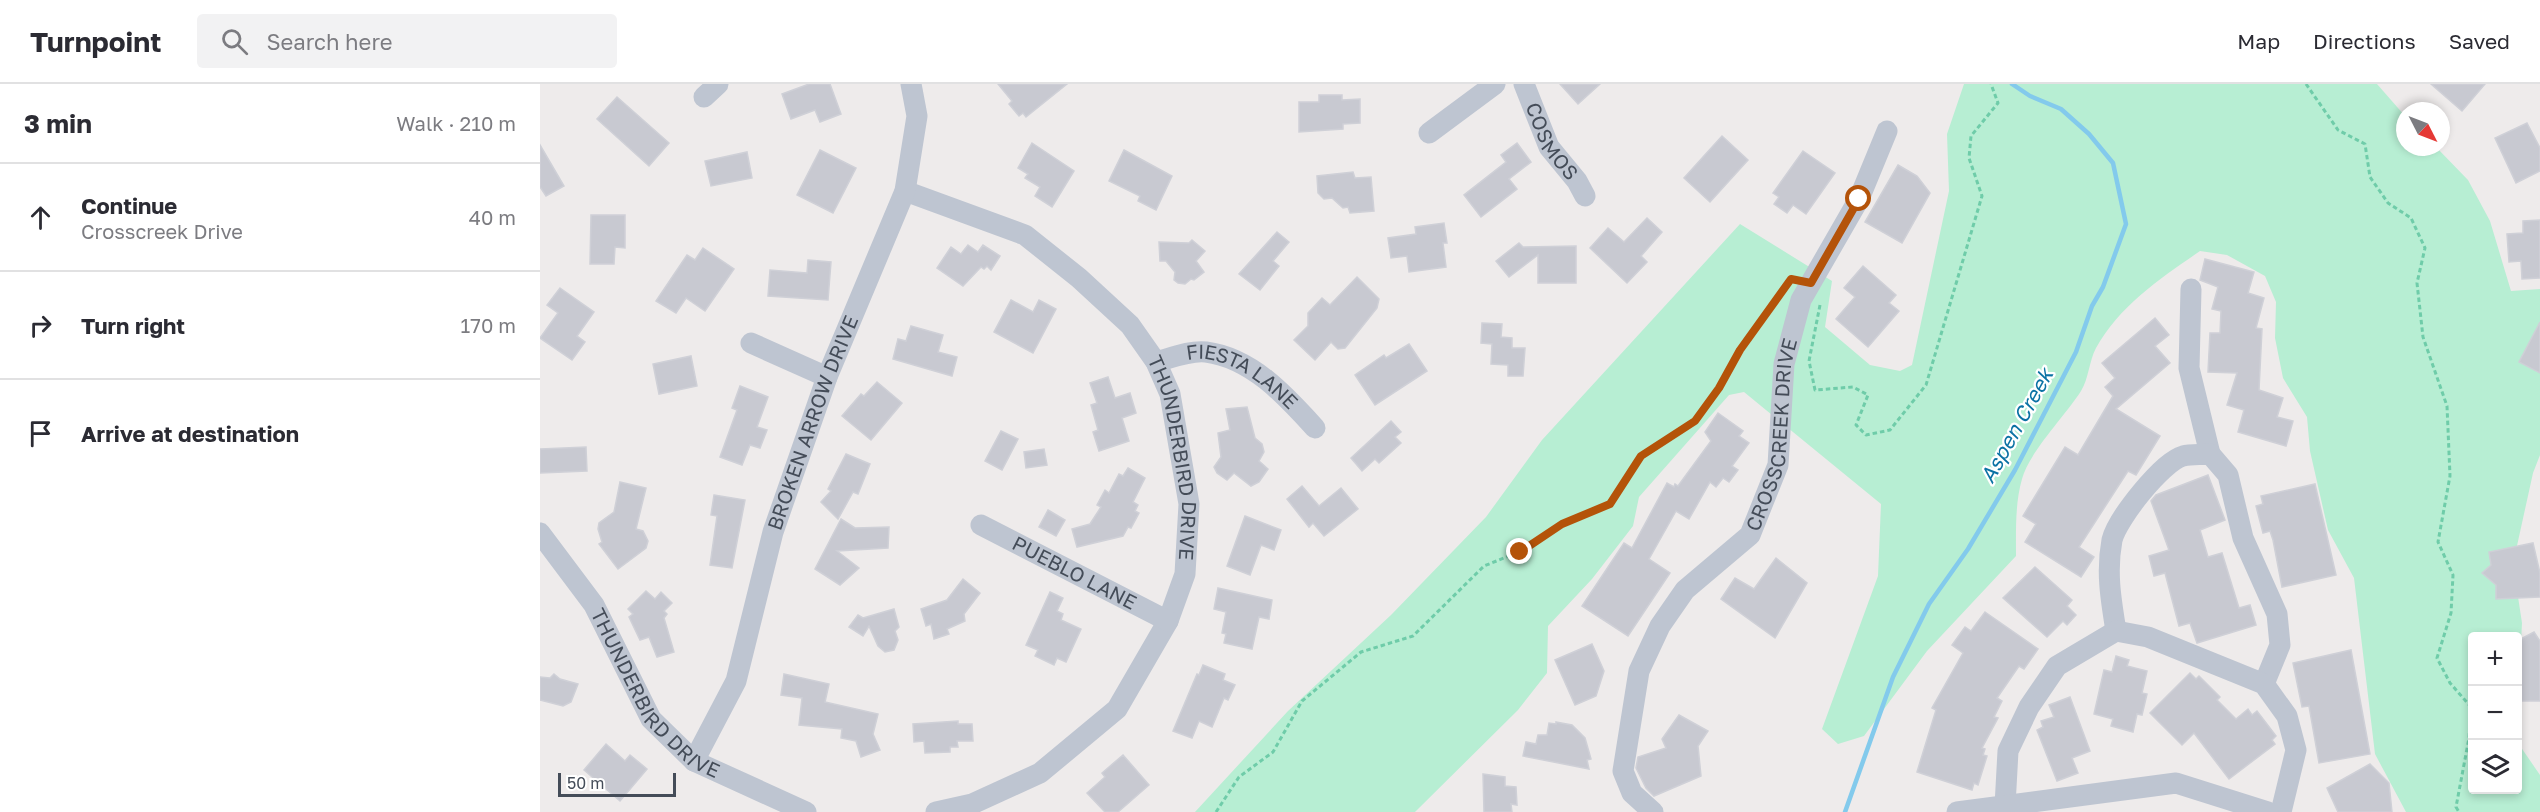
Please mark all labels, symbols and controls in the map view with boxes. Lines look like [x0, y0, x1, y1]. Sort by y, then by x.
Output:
search box [197, 14, 617, 68]
text: Turnpoint [30, 25, 161, 58]
icon: search [218, 25, 251, 58]
text: Search here [266, 28, 393, 55]
text: Map [2237, 28, 2280, 54]
text: Directions [2313, 28, 2416, 54]
text: Saved [2449, 28, 2510, 54]
street label: COSMOS [1522, 99, 1584, 184]
north arrow [2396, 102, 2450, 156]
text: 3 min [24, 108, 92, 139]
text: Walk · 210 m [396, 111, 516, 135]
route start [1845, 185, 1871, 211]
text: Continue [81, 192, 177, 219]
icon: ahead [24, 201, 57, 234]
text: 40 m [469, 205, 516, 229]
text: Crosscreek Drive [81, 219, 243, 243]
icon: right [24, 309, 57, 342]
text: Turn right [81, 312, 185, 339]
street label: BROKEN ARROW DRIVE [762, 312, 862, 533]
text: 170 m [461, 313, 516, 337]
street label: CROSSCREEK DRIVE [1740, 335, 1801, 534]
street label: FIESTA LANE [1184, 339, 1303, 413]
street label: THUNDERBIRD DRIVE [1144, 351, 1202, 561]
water label: Aspen Creek [1974, 362, 2059, 487]
icon: arrive [24, 417, 57, 450]
text: Arrive at destination [81, 420, 299, 447]
street label: PUEBLO LANE [1009, 530, 1141, 614]
route end [1506, 538, 1532, 564]
street label: THUNDERBIRD DRIVE [587, 604, 724, 782]
map controls [2468, 632, 2522, 794]
button: + [2468, 632, 2522, 686]
button: − [2468, 686, 2522, 740]
button: layers [2468, 740, 2522, 794]
scale bar [558, 770, 676, 798]
text: 50 m [567, 773, 604, 793]

